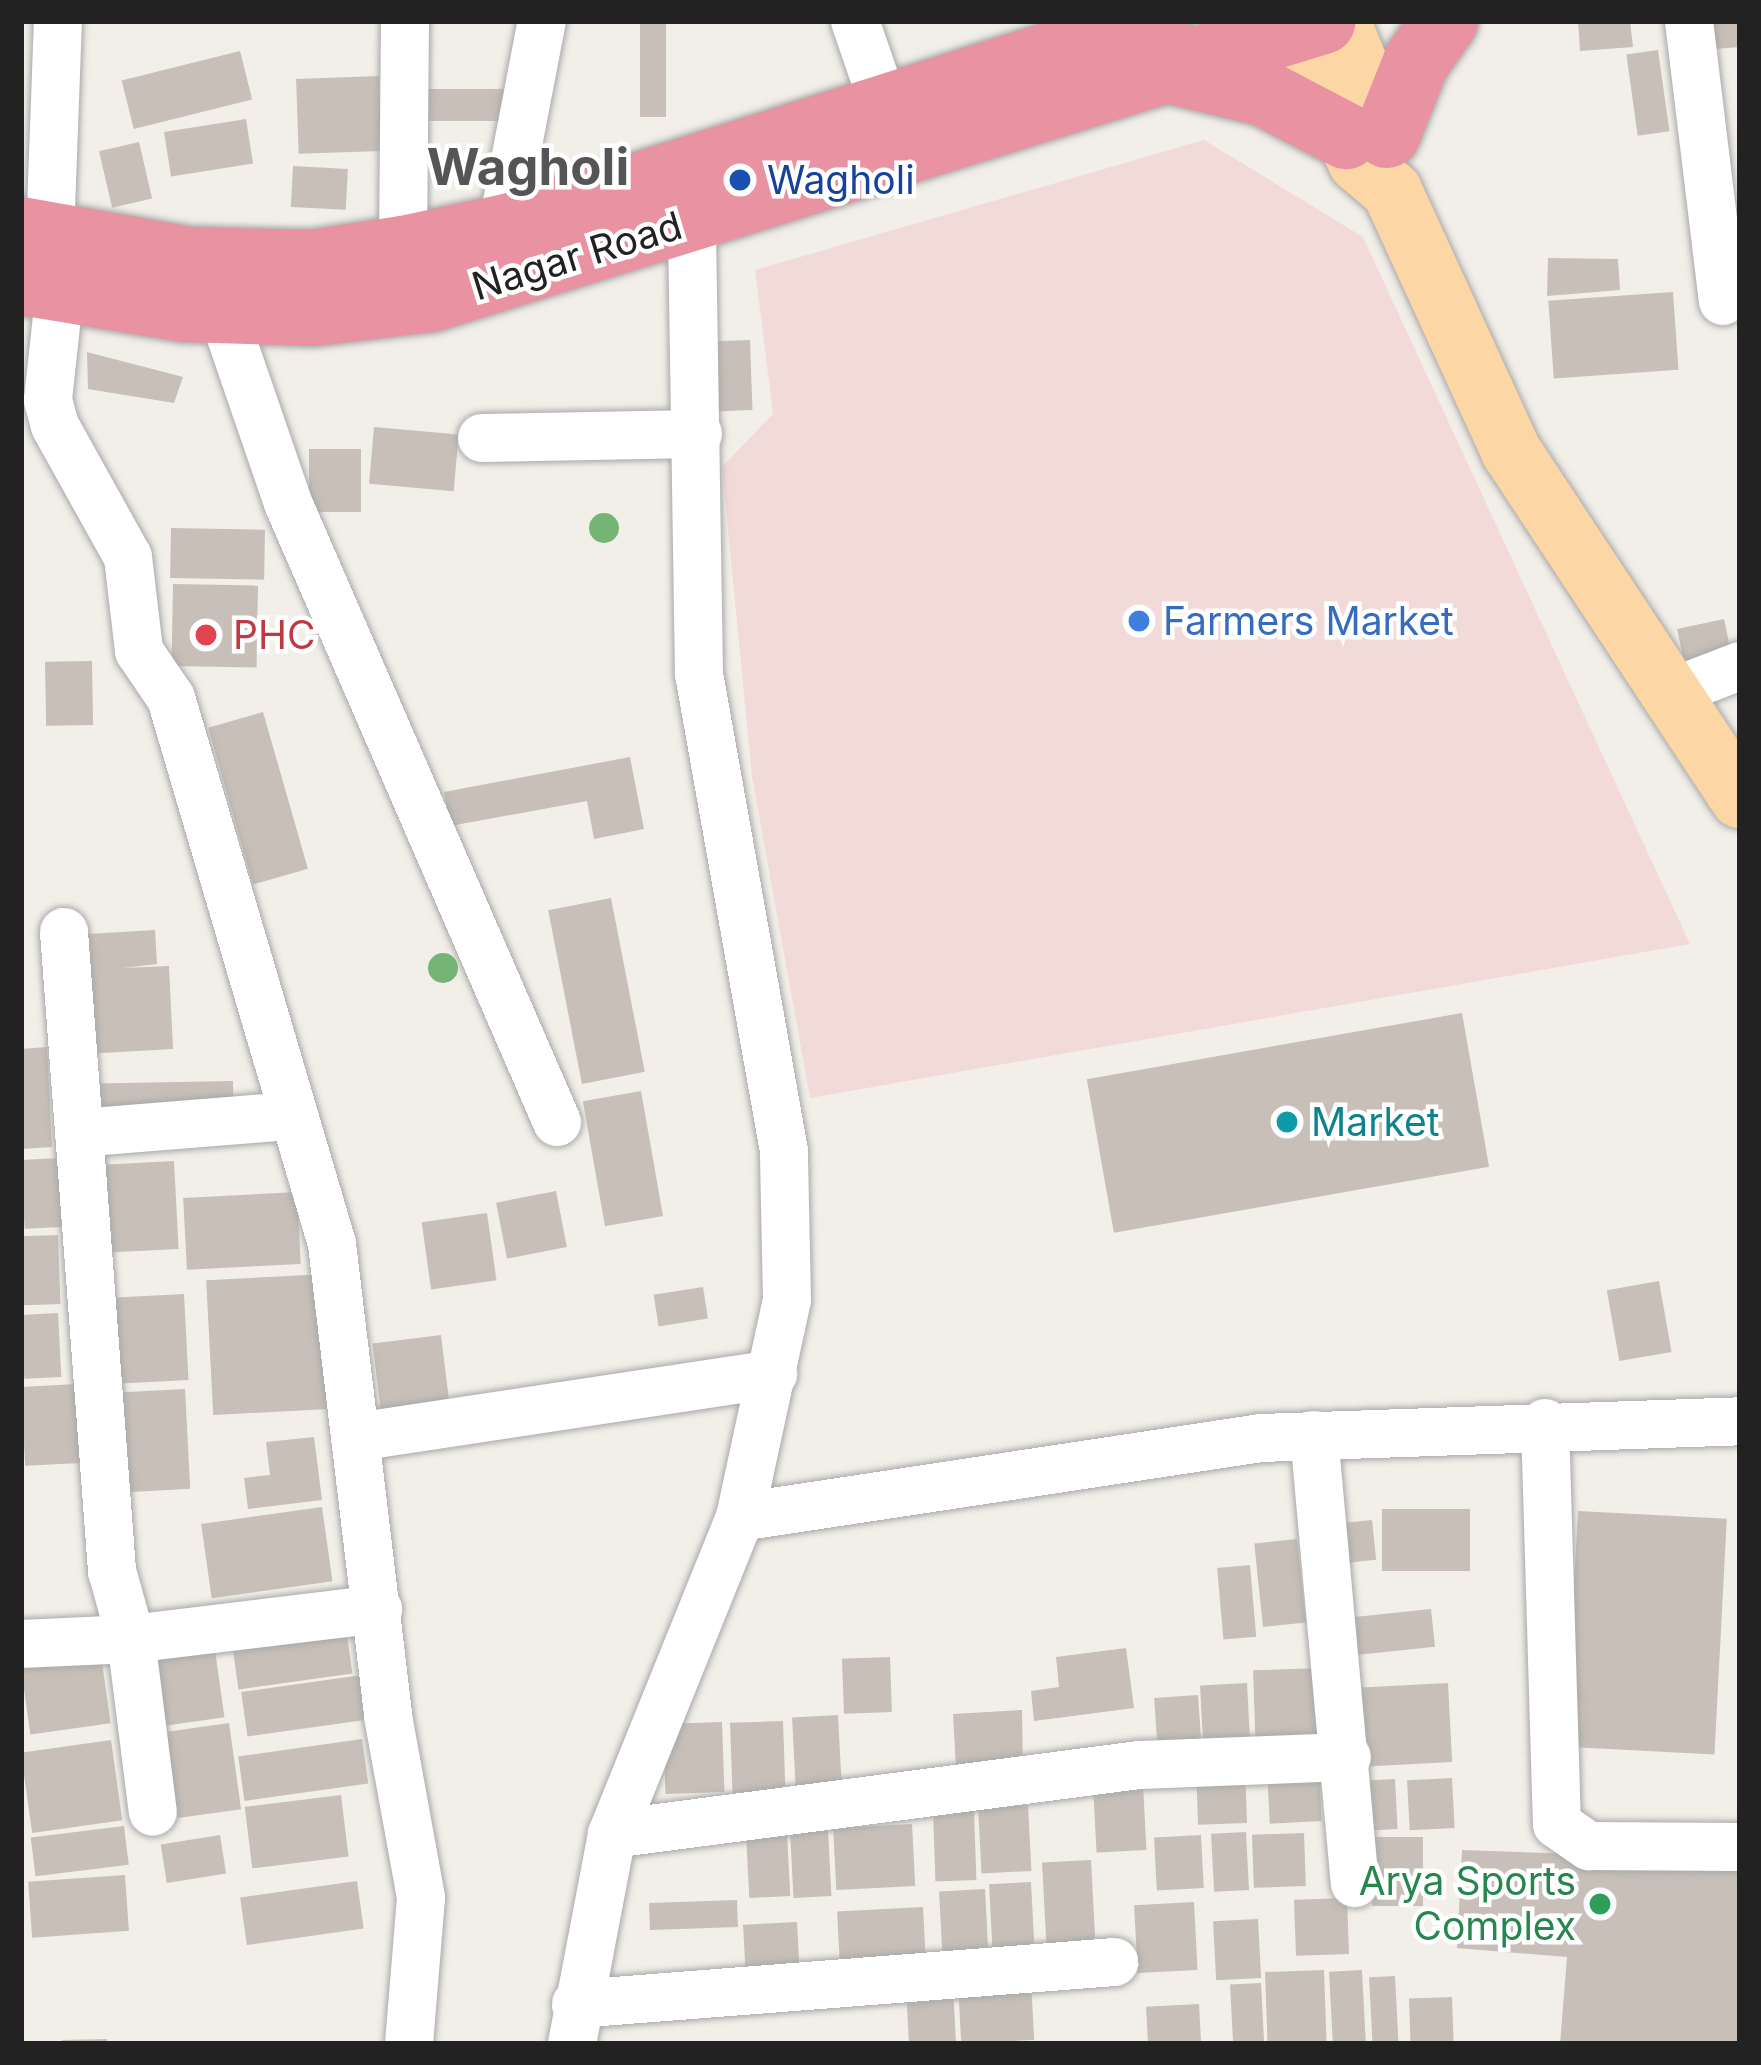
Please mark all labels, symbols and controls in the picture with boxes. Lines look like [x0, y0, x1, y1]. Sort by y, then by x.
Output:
district label: Wagholi [427, 136, 629, 198]
place label: Wagholi [767, 157, 915, 203]
marker: Wagholi [724, 164, 756, 196]
street label: Nagar Road [466, 202, 688, 310]
place label: Farmers Market [1163, 598, 1454, 644]
marker: Farmers Market [1126, 608, 1152, 634]
place label: PHC [233, 612, 315, 658]
marker: PHC [190, 619, 222, 651]
place label: Market [1311, 1099, 1439, 1145]
marker: Market [1274, 1109, 1300, 1135]
place label: Arya Sports Complex [1359, 1859, 1576, 1950]
marker: Arya Sports Complex [1587, 1891, 1613, 1917]

